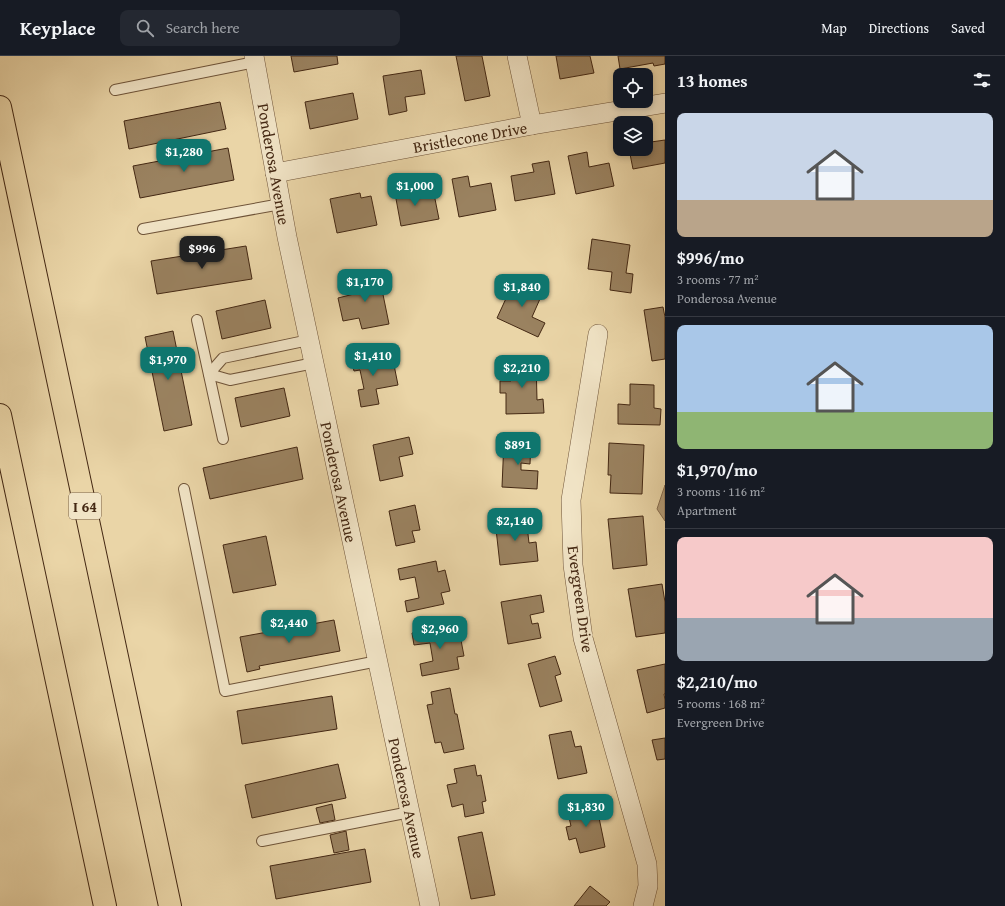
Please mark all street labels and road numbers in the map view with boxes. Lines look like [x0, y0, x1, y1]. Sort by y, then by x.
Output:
street label: Ponderosa Avenue [252, 101, 296, 227]
street label: Bristlecone Drive [411, 115, 529, 159]
street label: Ponderosa Avenue [314, 419, 364, 545]
road number: I 64 [69, 493, 101, 519]
street label: Evergreen Drive [562, 544, 600, 654]
street label: Ponderosa Avenue [382, 735, 432, 861]

